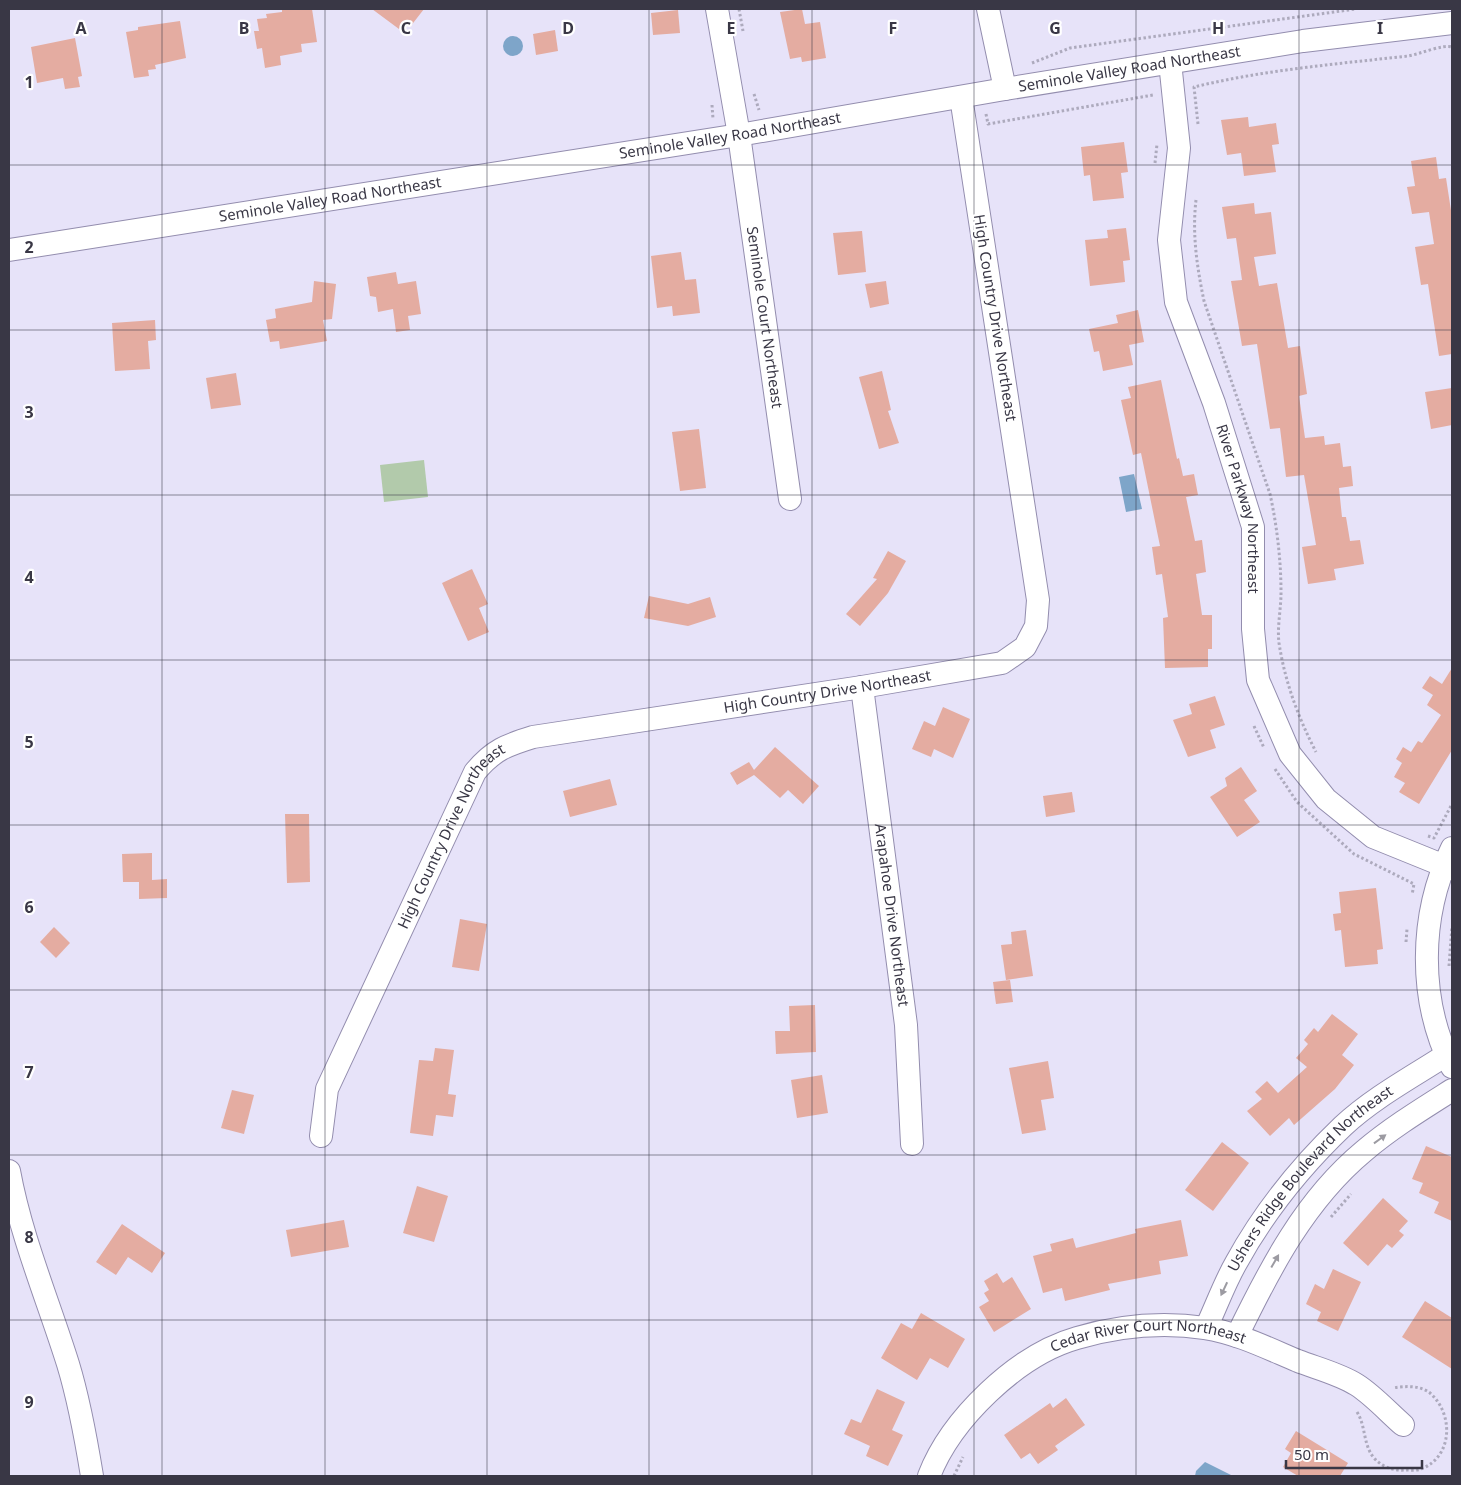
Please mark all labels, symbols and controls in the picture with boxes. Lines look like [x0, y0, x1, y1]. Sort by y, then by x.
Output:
text: A [75, 17, 87, 39]
text: B [239, 17, 249, 39]
text: C [401, 17, 411, 39]
text: D [562, 17, 574, 39]
text: E [727, 17, 736, 39]
text: F [889, 17, 897, 39]
text: G [1049, 17, 1061, 39]
text: H [1212, 17, 1224, 39]
text: I [1377, 17, 1383, 39]
street label: Seminole Valley Road Northeast [1017, 40, 1242, 96]
text: 1 [24, 71, 34, 93]
street label: Seminole Valley Road Northeast [617, 106, 843, 163]
street label: Seminole Valley Road Northeast [217, 171, 443, 226]
street label: High Country Drive Northeast [970, 213, 1022, 423]
street label: Seminole Court Northeast [743, 225, 788, 410]
text: 2 [24, 236, 34, 258]
text: 3 [24, 401, 34, 423]
street label: River Parkway Northeast [1212, 421, 1264, 594]
text: 4 [24, 566, 34, 588]
street label: High Country Drive Northeast [722, 664, 933, 717]
text: 5 [24, 731, 34, 753]
street label: High Country Drive Northeast [392, 738, 508, 932]
street label: Arapahoe Drive Northeast [871, 822, 915, 1008]
text: 6 [24, 896, 34, 918]
text: 7 [24, 1061, 34, 1083]
street label: Ushers Ridge Boulevard Northeast [1222, 1080, 1397, 1275]
one-way arrow [1373, 1134, 1387, 1144]
text: 8 [24, 1226, 34, 1248]
one-way arrow [1271, 1255, 1280, 1268]
one-way arrow [1219, 1282, 1227, 1296]
street label: Cedar River Court Northeast [1046, 1314, 1250, 1356]
text: 9 [24, 1391, 34, 1413]
scale bar [1286, 1438, 1422, 1470]
text: 50 m [1294, 1444, 1329, 1464]

